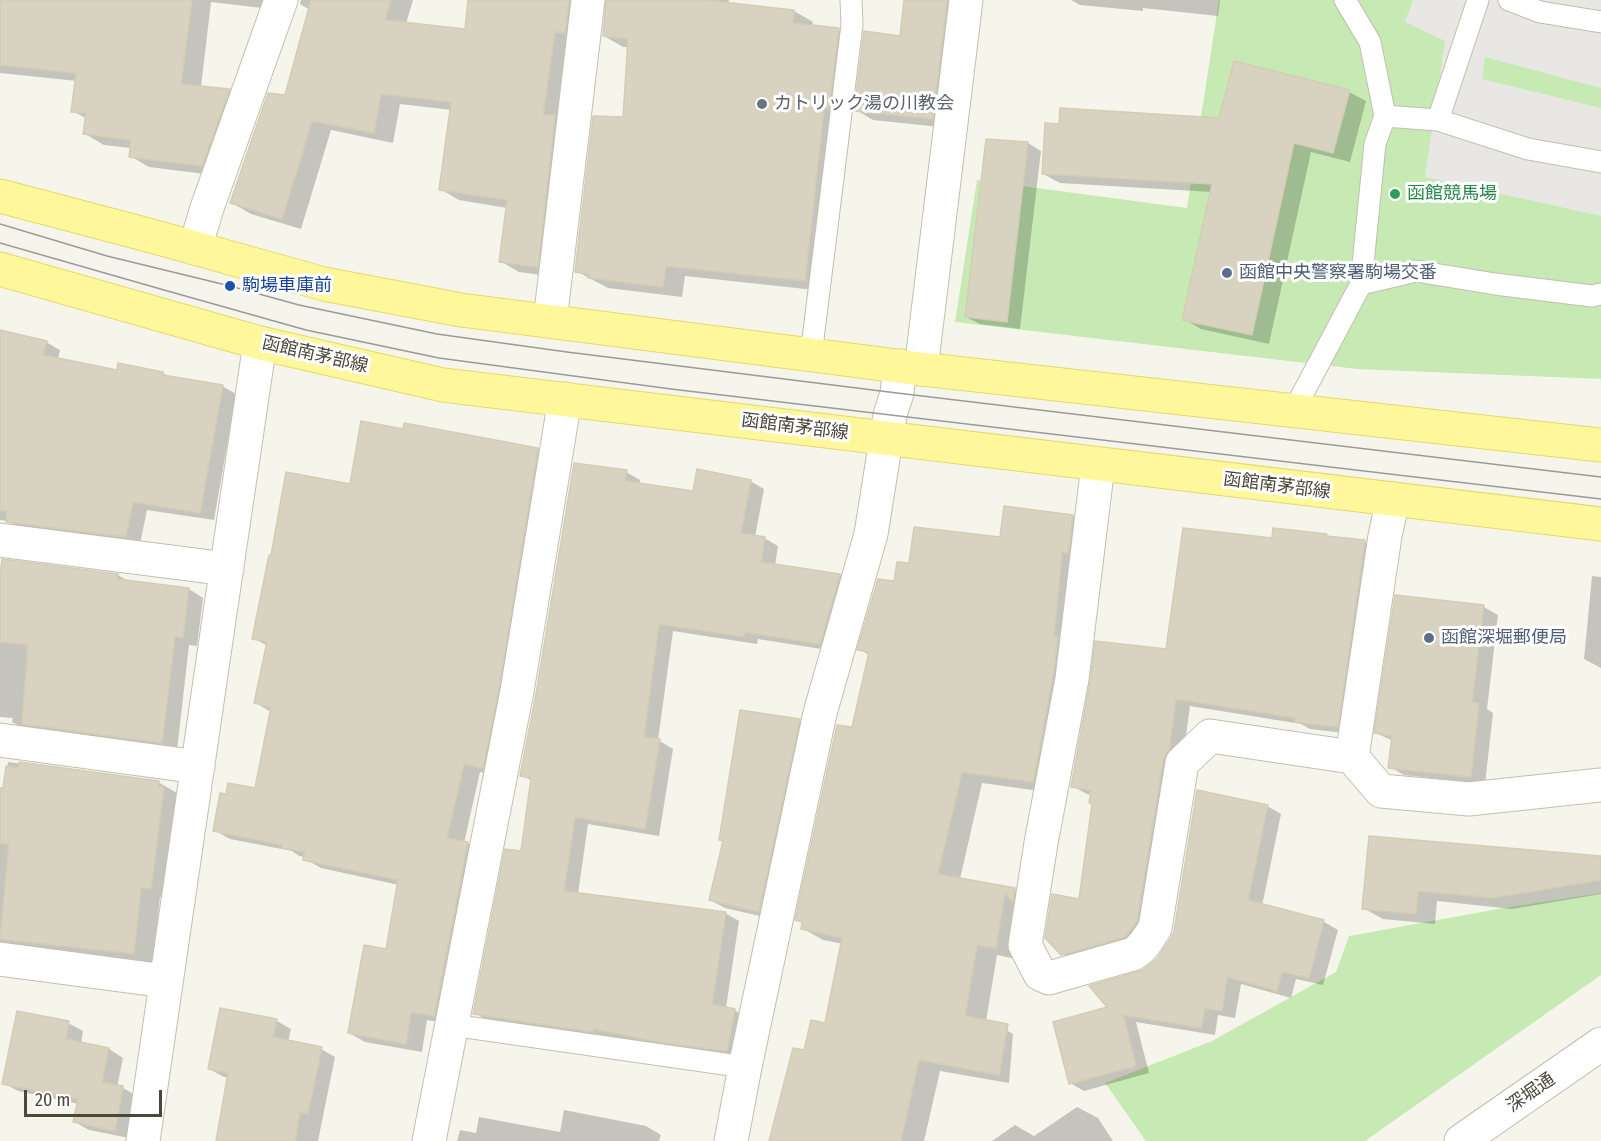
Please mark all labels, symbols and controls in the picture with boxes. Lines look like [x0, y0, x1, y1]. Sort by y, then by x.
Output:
place label: カトリック湯の川教会 [774, 93, 954, 115]
marker: カトリック湯の川教会 [755, 97, 769, 111]
place label: 函館競馬場 [1407, 183, 1497, 205]
marker: 函館競馬場 [1388, 187, 1402, 201]
place label: 函館中央警察署駒場交番 [1239, 262, 1437, 284]
marker: 函館中央警察署駒場交番 [1220, 266, 1234, 280]
place label: 駒場車庫前 [242, 275, 332, 297]
marker: 駒場車庫前 [223, 279, 237, 293]
street label: 函館南茅部線 [260, 332, 370, 378]
street label: 函館南茅部線 [740, 410, 850, 444]
street label: 函館南茅部線 [1222, 469, 1332, 503]
place label: 函館深堀郵便局 [1441, 627, 1567, 649]
marker: 函館深堀郵便局 [1422, 631, 1436, 645]
street label: 深堀通 [1503, 1069, 1559, 1117]
scale bar [27, 1078, 165, 1116]
text: 20 m [35, 1089, 70, 1111]

